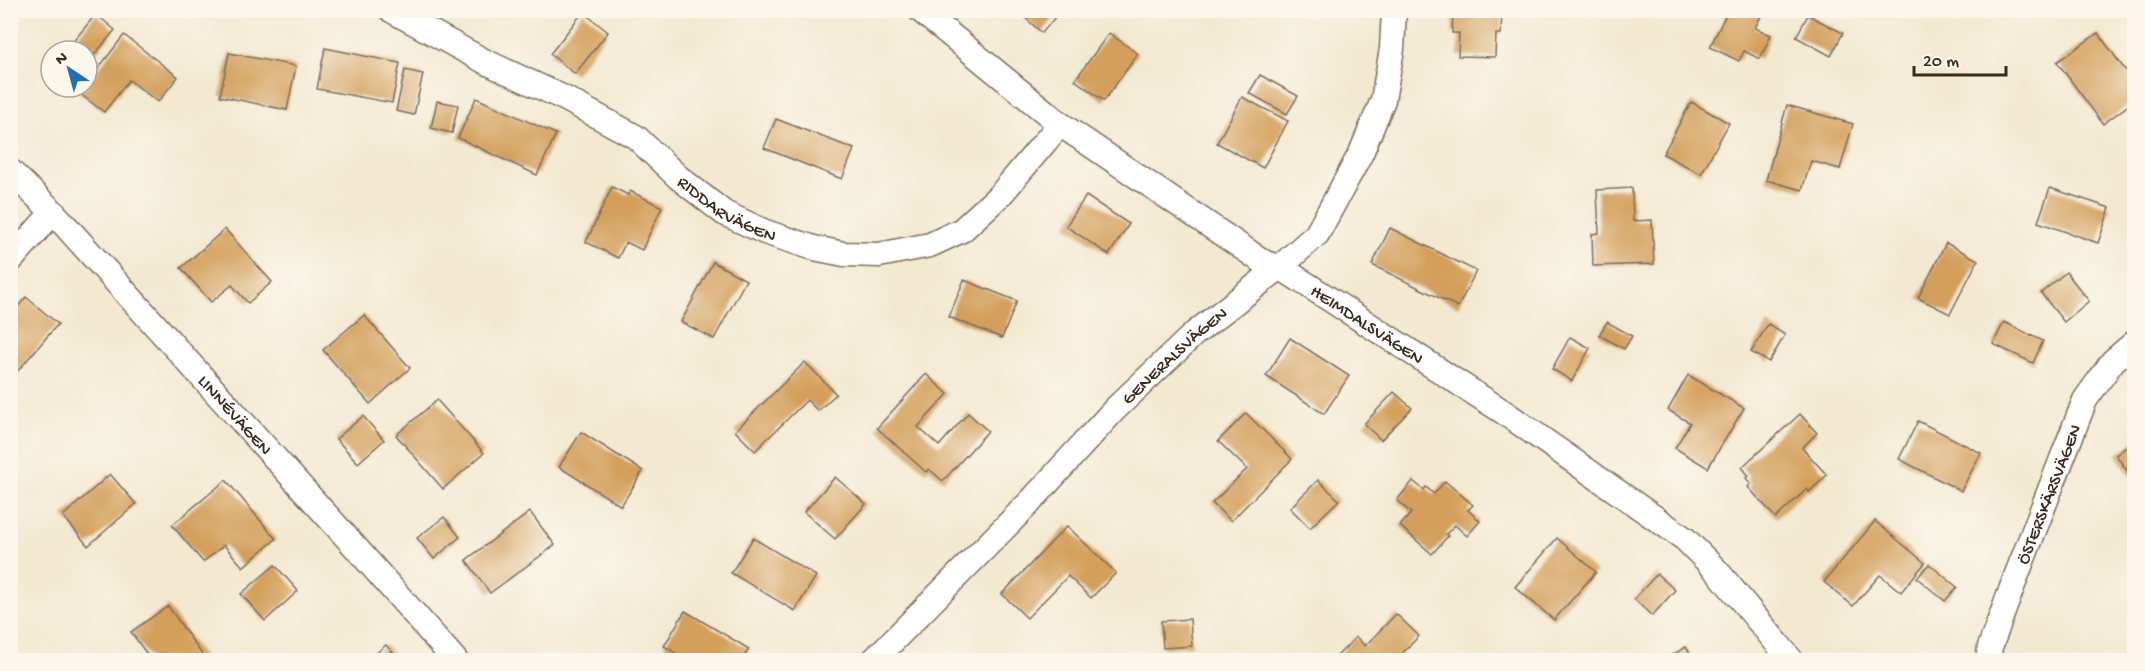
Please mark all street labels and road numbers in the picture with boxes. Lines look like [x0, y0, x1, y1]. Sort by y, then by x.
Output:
street label: RIDDARVÄGEN [672, 172, 778, 248]
street label: HEIMDALSVÄGEN [1306, 281, 1427, 370]
street label: GENERALSVÄGEN [1118, 304, 1233, 410]
street label: LINNÉVÄGEN [192, 372, 275, 460]
street label: ÖSTERSKÄRSVÄGEN [2014, 422, 2087, 568]

